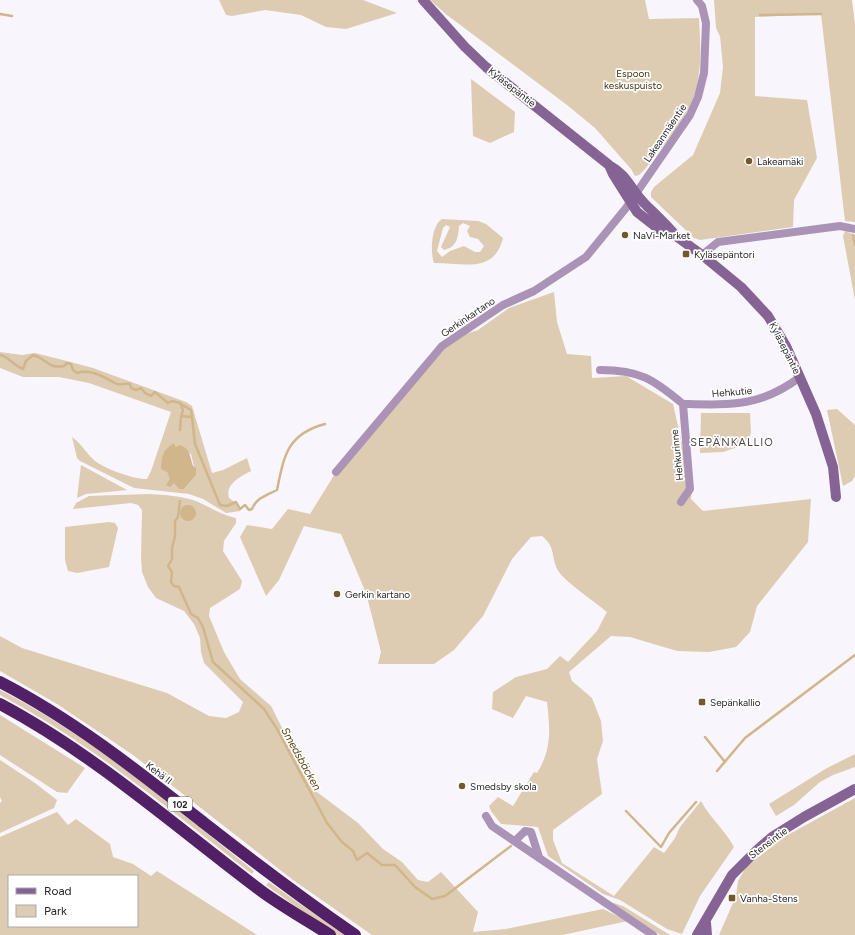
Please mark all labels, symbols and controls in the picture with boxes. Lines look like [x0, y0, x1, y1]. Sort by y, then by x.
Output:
street label: Kyläsepäntie [486, 64, 539, 110]
park label: Espoon keskuspuisto [604, 67, 662, 92]
street label: Lakeanmäentie [641, 101, 690, 165]
place label: Lakeamäki [757, 155, 803, 168]
marker: Lakeamäki [744, 156, 754, 166]
place label: NaVi-Market [633, 229, 690, 242]
marker: NaVi-Market [620, 230, 630, 240]
place label: Kyläsepäntori [694, 248, 755, 261]
marker: Kyläsepäntori [681, 249, 691, 259]
street label: Gerkinkartano [438, 294, 498, 340]
street label: Kyläsepäntie [766, 320, 804, 377]
street label: Hehkutie [711, 384, 753, 400]
street label: Hehkurinne [668, 428, 686, 481]
district label: SEPÄNKALLIO [690, 436, 774, 449]
place label: Gerkin kartano [345, 588, 410, 601]
marker: Gerkin kartano [332, 589, 342, 599]
place label: Sepänkallio [710, 696, 761, 709]
marker: Sepänkallio [697, 697, 707, 707]
water label: Smedsbäcken [278, 725, 324, 793]
street label: Kehä II [143, 759, 175, 787]
place label: Smedsby skola [470, 780, 537, 793]
marker: Smedsby skola [457, 781, 467, 791]
road number: 102 [168, 797, 192, 811]
street label: Stensintie [746, 824, 790, 862]
legend [8, 875, 138, 927]
text: Road [44, 884, 72, 898]
place label: Vanha-Stens [740, 892, 798, 905]
marker: Vanha-Stens [727, 893, 737, 903]
text: Park [44, 904, 67, 918]

